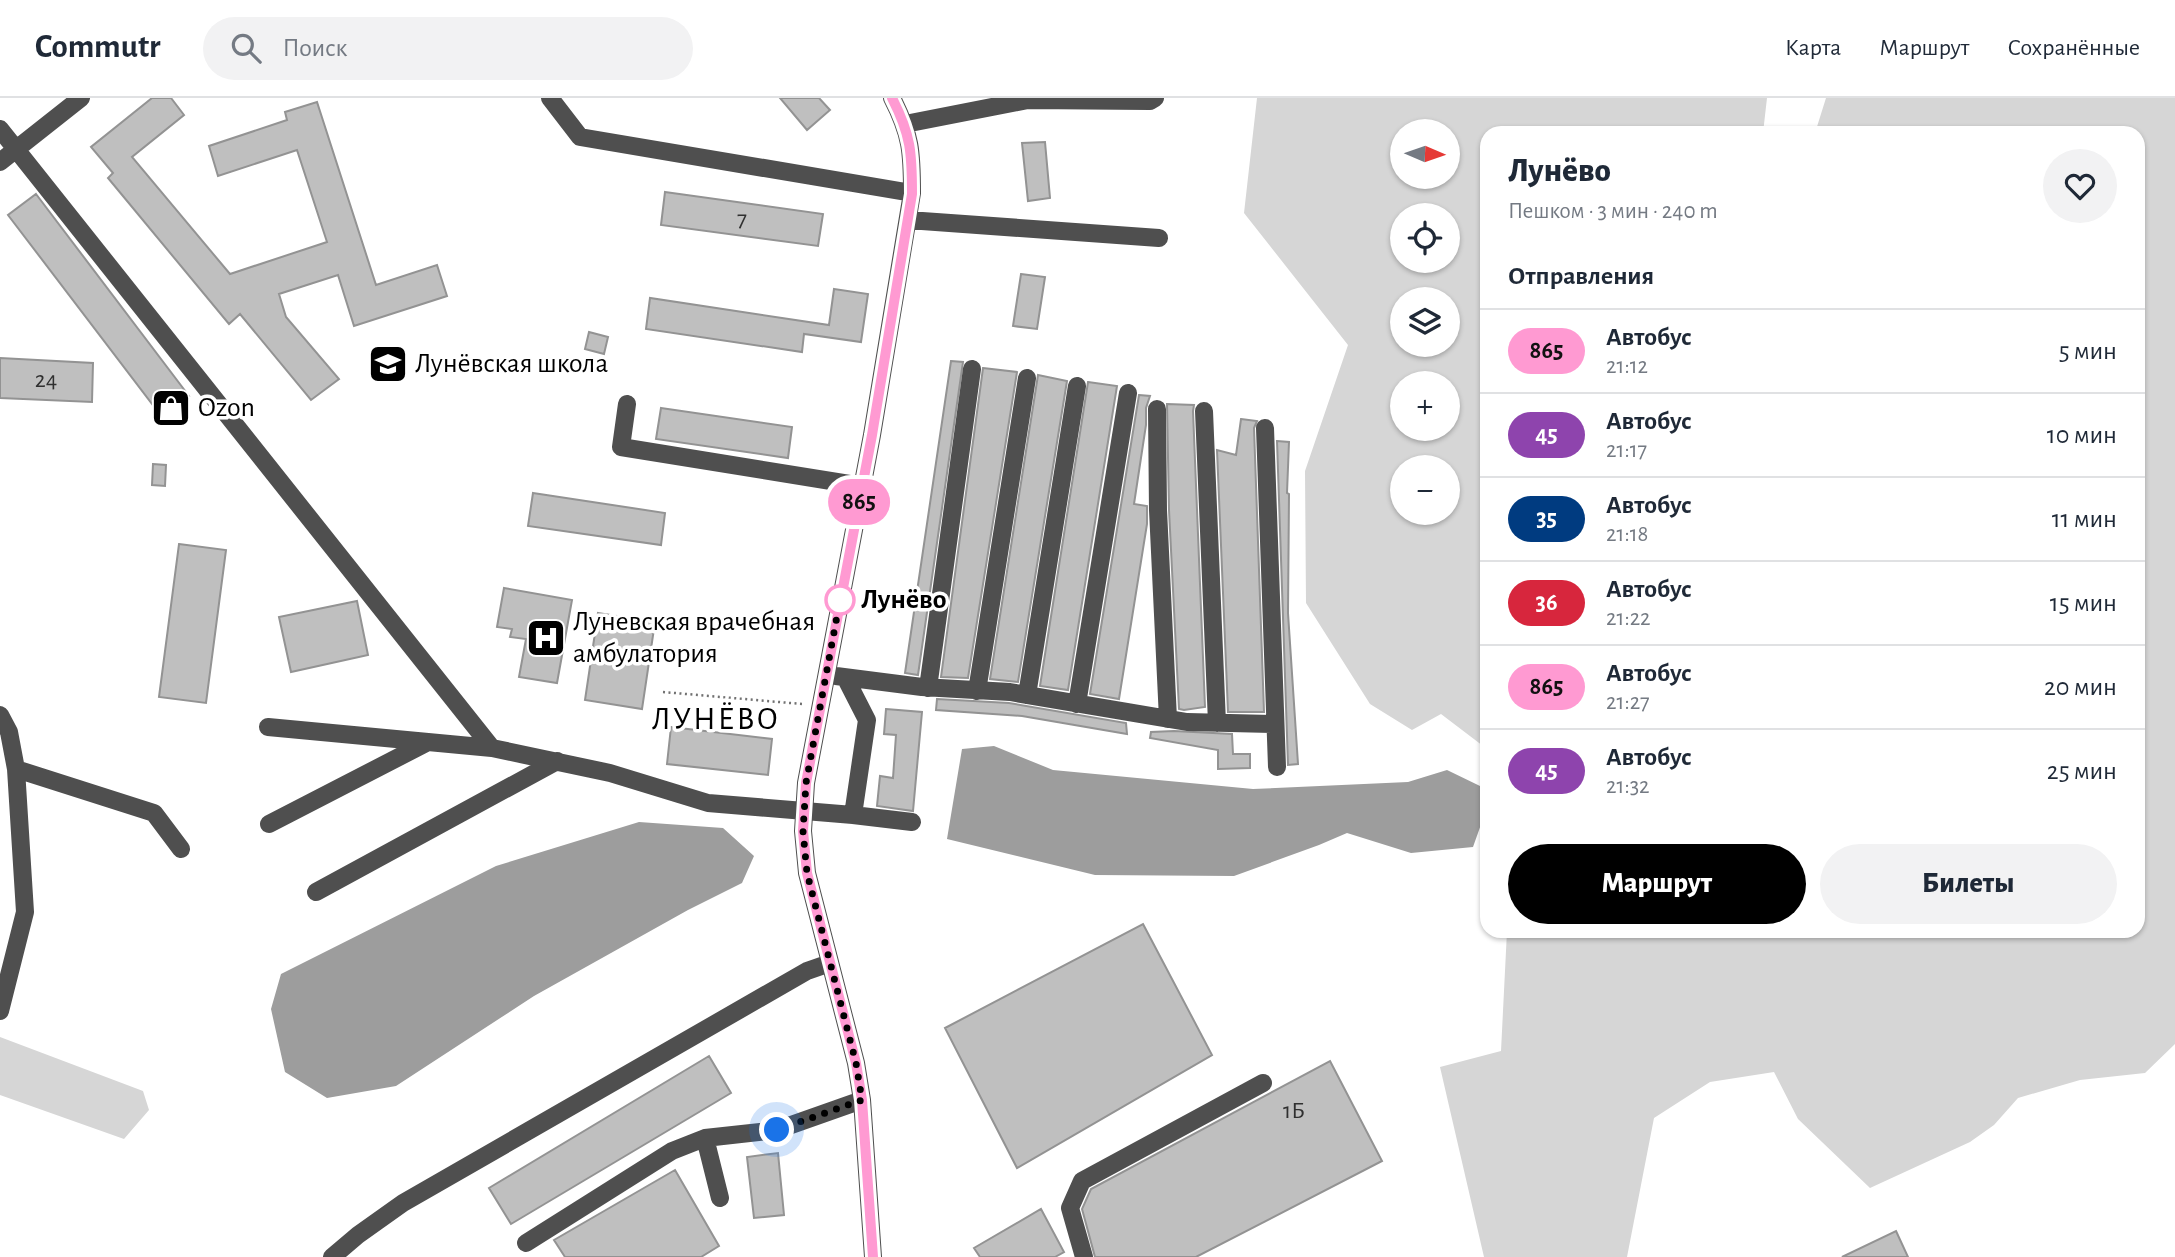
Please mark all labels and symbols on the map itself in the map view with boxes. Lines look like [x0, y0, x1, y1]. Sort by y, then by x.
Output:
north arrow [1390, 119, 1460, 189]
house number: 7 [737, 207, 747, 231]
school or university icon: Лунёвская школа [367, 343, 409, 385]
place label: Лунёвская школа [415, 350, 608, 378]
house number: 24 [35, 368, 57, 392]
shop icon: Ozon [150, 387, 192, 429]
place label: Ozon [198, 394, 255, 422]
line badge: 865 [819, 479, 899, 525]
marker: Лунёво [825, 585, 855, 615]
place label: Лунёво [861, 586, 946, 614]
place label: Луневская врачебная амбулатория [573, 608, 815, 668]
hospital icon: Луневская врачебная амбулатория [525, 617, 567, 659]
district label: ЛУНЁВО [652, 702, 780, 735]
house number: 1Б [1283, 1099, 1305, 1123]
your location [759, 1112, 794, 1147]

